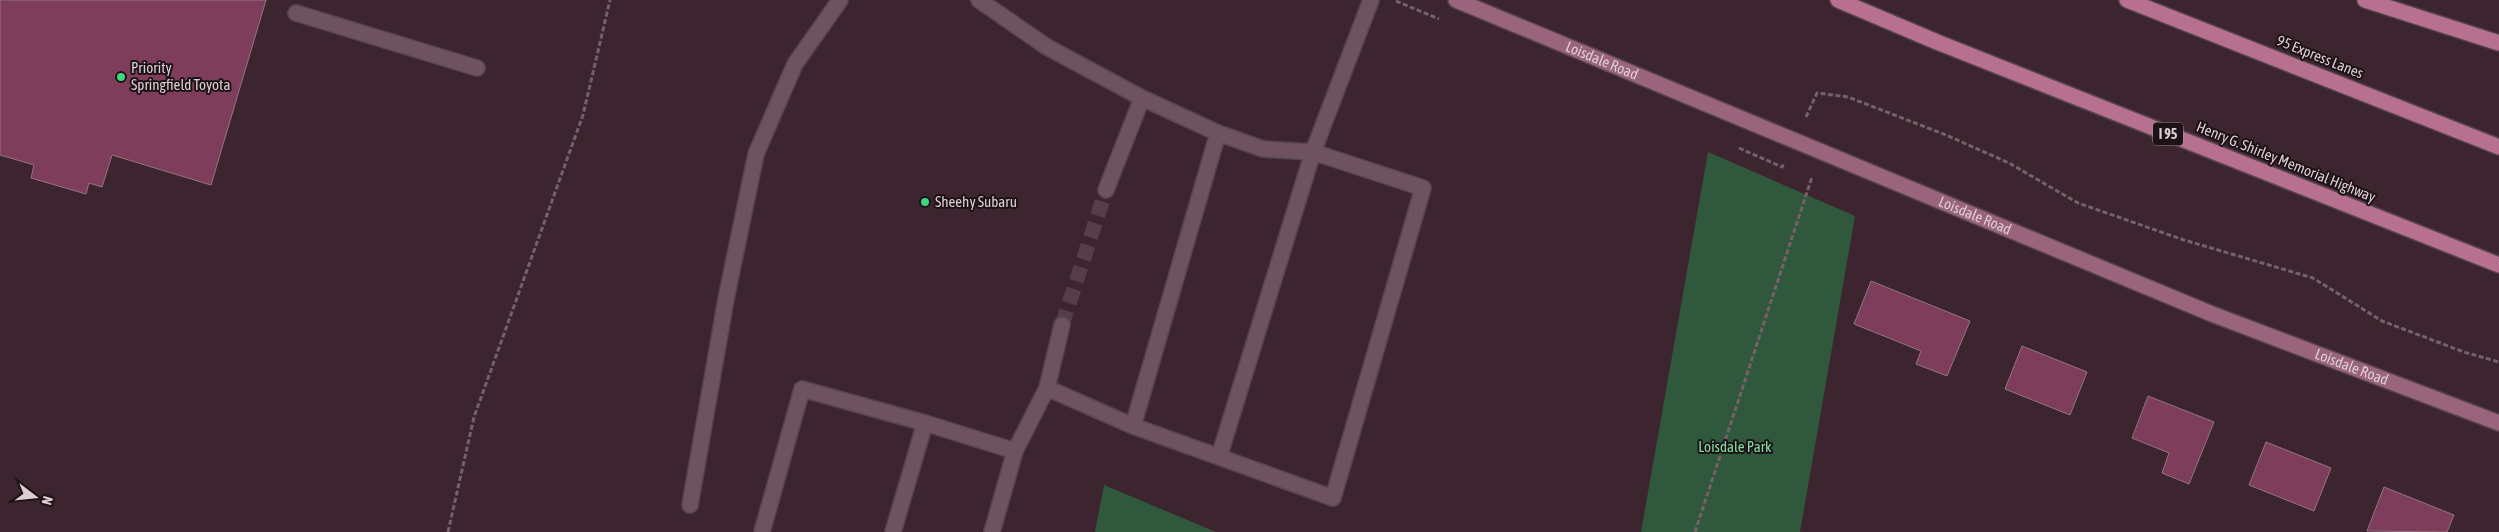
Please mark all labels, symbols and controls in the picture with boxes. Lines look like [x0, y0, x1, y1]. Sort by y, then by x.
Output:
street label: 95 Express Lanes [2274, 31, 2366, 82]
street label: Loisdale Road [1563, 38, 1641, 83]
place label: Priority Springfield Toyota [131, 59, 230, 93]
marker: Priority Springfield Toyota [115, 71, 127, 83]
street label: Henry G. Shirley Memorial Highway [2194, 118, 2378, 205]
road number: I 95 [2153, 122, 2183, 146]
street label: Loisdale Road [1936, 192, 2014, 238]
place label: Sheehy Subaru [935, 193, 1017, 210]
marker: Sheehy Subaru [919, 196, 931, 208]
street label: Loisdale Road [2313, 345, 2391, 388]
park label: Loisdale Park [1698, 438, 1772, 455]
north arrow [10, 472, 60, 522]
text: N [39, 494, 56, 507]

